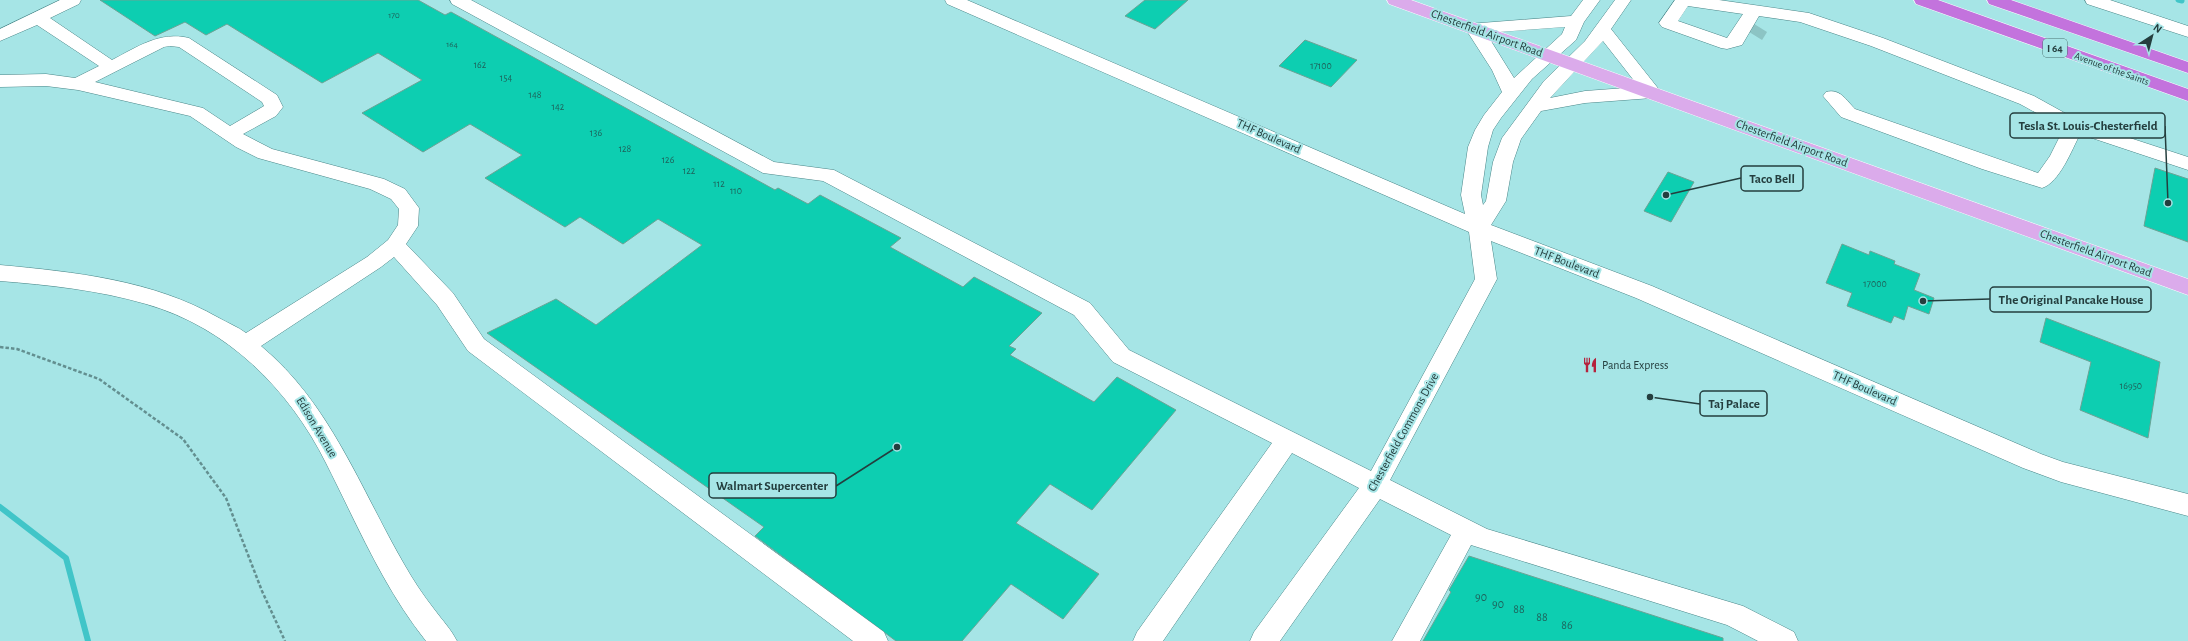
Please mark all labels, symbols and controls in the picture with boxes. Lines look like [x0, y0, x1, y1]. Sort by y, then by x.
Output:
street label: Chesterfield Airport Road [1429, 7, 1545, 59]
house number: 170 [388, 11, 400, 20]
north arrow [2132, 16, 2172, 56]
text: N [2151, 22, 2164, 35]
road number: I 64 [2043, 39, 2067, 57]
house number: 164 [446, 40, 458, 49]
street label: Avenue of the Saints [2073, 51, 2151, 87]
house number: 162 [474, 60, 487, 70]
house number: 17100 [1310, 61, 1332, 71]
house number: 154 [500, 73, 512, 83]
house number: 148 [529, 90, 542, 100]
house number: 142 [552, 102, 565, 112]
callout: Tesla St. Louis-Chesterfield [2010, 113, 2165, 138]
street label: THF Boulevard [1235, 117, 1303, 155]
street label: Chesterfield Airport Road [1734, 117, 1850, 169]
text: Tesla St. Louis-Chesterfield [2018, 120, 2158, 133]
house number: 136 [590, 128, 602, 138]
house number: 128 [619, 144, 632, 154]
house number: 126 [662, 155, 675, 165]
house number: 122 [683, 166, 696, 176]
callout: Taco Bell [1741, 166, 1803, 191]
text: Taco Bell [1749, 173, 1795, 186]
house number: 112 [713, 179, 725, 189]
house number: 110 [730, 186, 742, 196]
street label: Chesterfield Airport Road [2038, 227, 2154, 279]
street label: THF Boulevard [1533, 244, 1601, 280]
house number: 17000 [1863, 279, 1887, 289]
callout: The Original Pancake House [1990, 287, 2151, 312]
text: The Original Pancake House [1999, 294, 2143, 307]
restaurant icon: Panda Express [1581, 356, 1599, 374]
place label: Panda Express [1602, 359, 1669, 371]
street label: THF Boulevard [1831, 369, 1899, 407]
street label: Chesterfield Commons Drive [1365, 371, 1441, 493]
house number: 16950 [2120, 381, 2142, 391]
callout: Taj Palace [1700, 391, 1767, 416]
street label: Edison Avenue [294, 395, 340, 459]
text: Taj Palace [1708, 398, 1760, 411]
callout: Walmart Supercenter [709, 473, 836, 498]
text: Walmart Supercenter [716, 480, 828, 493]
house number: 90 [1475, 591, 1487, 603]
house number: 90 [1492, 598, 1504, 610]
house number: 88 [1513, 603, 1525, 615]
house number: 88 [1536, 611, 1548, 623]
house number: 86 [1561, 619, 1573, 631]

